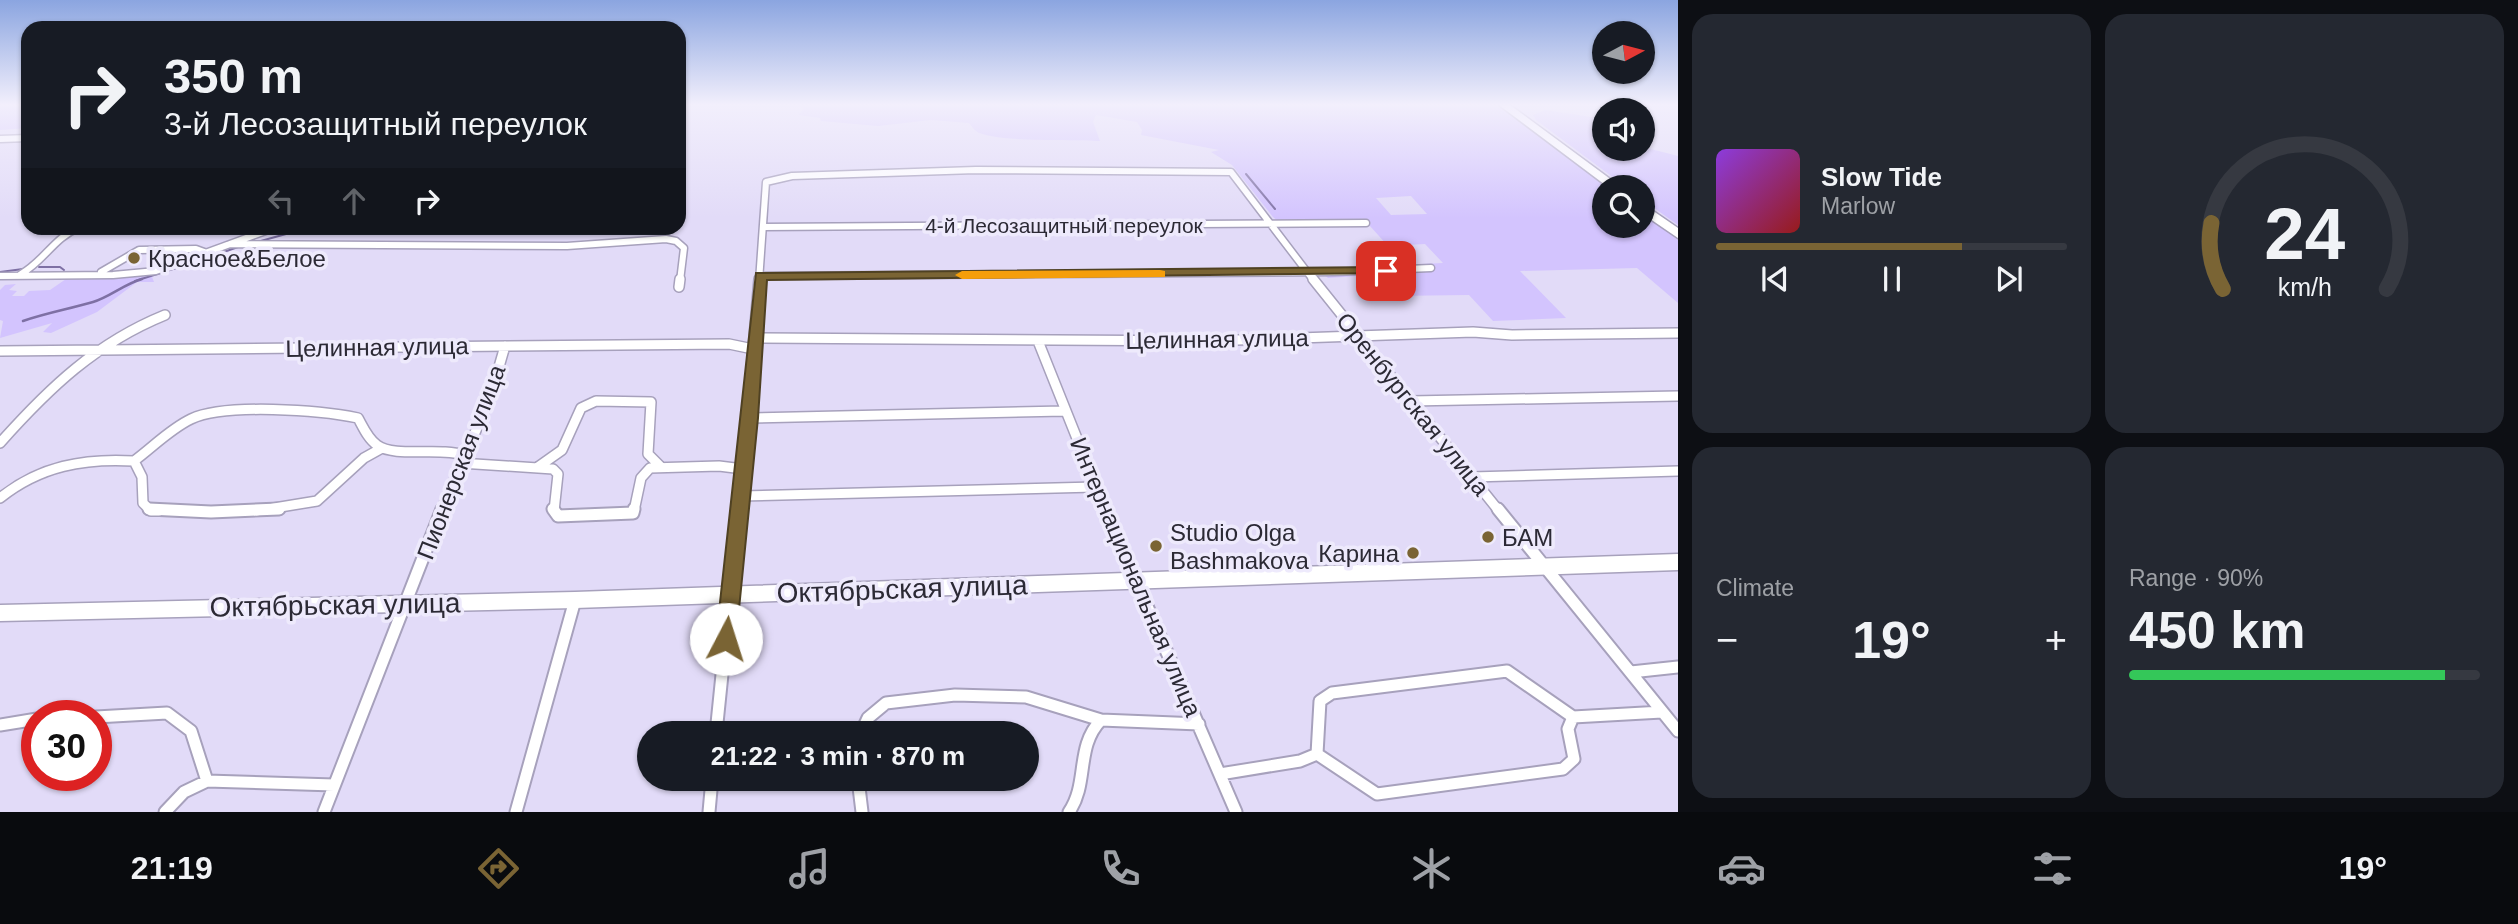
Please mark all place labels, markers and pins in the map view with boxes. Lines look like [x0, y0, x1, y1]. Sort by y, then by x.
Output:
pin [1356, 241, 1416, 301]
place label: Красное&Белое [148, 245, 326, 272]
marker: Красное&Белое [126, 250, 142, 266]
place label: Studio Olga Bashmakova [1170, 519, 1309, 574]
place label: БАМ [1502, 524, 1553, 551]
marker: БАМ [1480, 529, 1496, 545]
marker: Studio Olga Bashmakova [1148, 538, 1164, 554]
place label: Карина [1318, 540, 1400, 567]
marker: Карина [1405, 545, 1421, 561]

